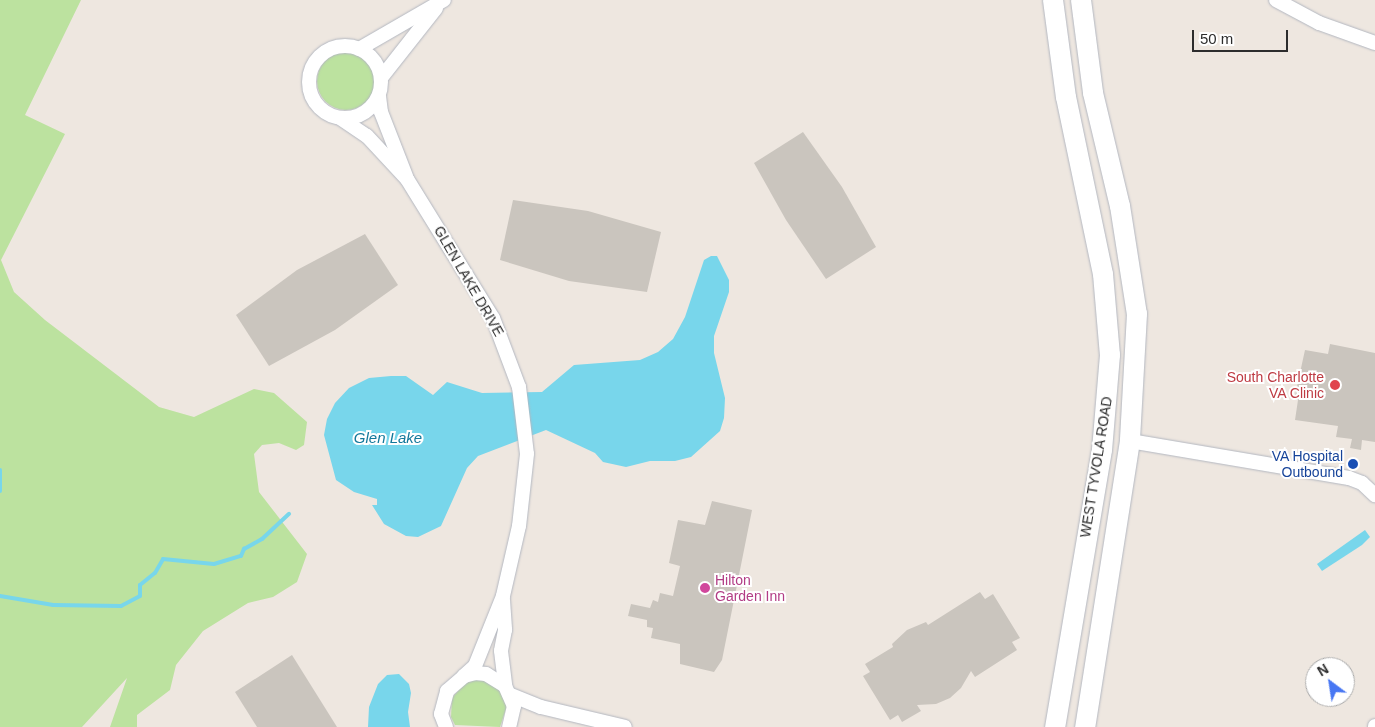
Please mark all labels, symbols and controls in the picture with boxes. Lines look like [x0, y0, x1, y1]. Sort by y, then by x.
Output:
scale bar [1195, 20, 1291, 52]
text: 50 m [1200, 30, 1233, 47]
street label: GLEN LAKE DRIVE [431, 223, 507, 339]
place label: South Charlotte VA Clinic [1227, 369, 1324, 402]
marker: South Charlotte VA Clinic [1328, 378, 1342, 392]
street label: WEST TYVOLA ROAD [1076, 395, 1116, 539]
water label: Glen Lake [354, 429, 422, 447]
place label: VA Hospital Outbound [1271, 448, 1343, 481]
marker: VA Hospital Outbound [1347, 458, 1359, 470]
place label: Hilton Garden Inn [715, 572, 785, 604]
marker: Hilton Garden Inn [699, 582, 711, 594]
north arrow [1305, 657, 1355, 707]
text: N [1314, 661, 1331, 679]

